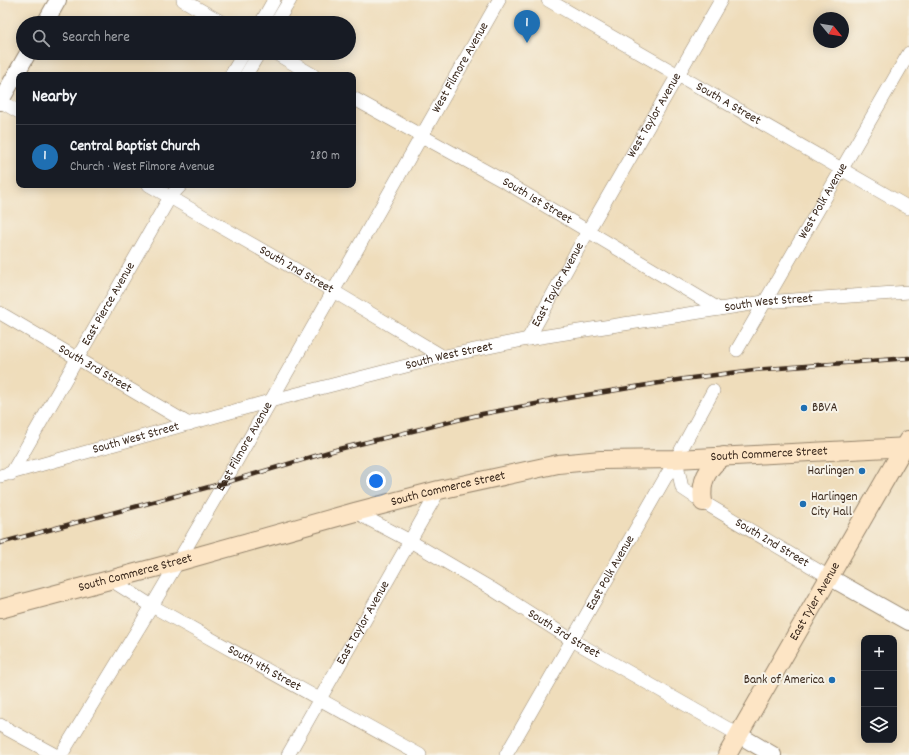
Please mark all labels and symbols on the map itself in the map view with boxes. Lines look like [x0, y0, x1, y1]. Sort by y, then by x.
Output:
pin: 1 [514, 10, 540, 43]
north arrow [813, 12, 849, 48]
street label: West Filmore Avenue [427, 19, 494, 117]
street label: West Taylor Avenue [623, 69, 687, 161]
street label: South A Street [692, 77, 765, 130]
street label: West Polk Avenue [794, 159, 853, 243]
street label: South 1st Street [499, 173, 576, 229]
street label: East Taylor Avenue [527, 239, 589, 331]
street label: South 2nd Street [255, 241, 337, 299]
street label: East Pierce Avenue [77, 258, 140, 349]
street label: South West Street [723, 289, 814, 318]
street label: South West Street [403, 337, 495, 375]
street label: South 3rd Street [55, 340, 135, 398]
street label: East Filmore Avenue [212, 398, 278, 495]
place label: BBVA [812, 399, 838, 418]
marker: BBVA [799, 403, 809, 413]
street label: South West Street [90, 417, 181, 459]
street label: South Commerce Street [710, 442, 828, 467]
place label: Harlingen [808, 462, 854, 481]
street label: South Commerce Street [389, 466, 507, 512]
marker: Harlingen [857, 466, 867, 476]
your location [366, 471, 386, 491]
place label: Harlingen City Hall [811, 488, 857, 522]
marker: Harlingen City Hall [798, 499, 808, 509]
street label: South 2nd Street [731, 514, 813, 573]
street label: East Polk Avenue [581, 531, 640, 614]
street label: South Commerce Street [76, 549, 195, 597]
street label: East Tyler Avenue [785, 558, 845, 644]
street label: East Taylor Avenue [332, 577, 395, 669]
street label: South 3rd Street [524, 604, 604, 664]
street label: South 4th Street [224, 640, 305, 697]
place label: Bank of America [744, 671, 825, 690]
marker: Bank of America [827, 675, 837, 685]

